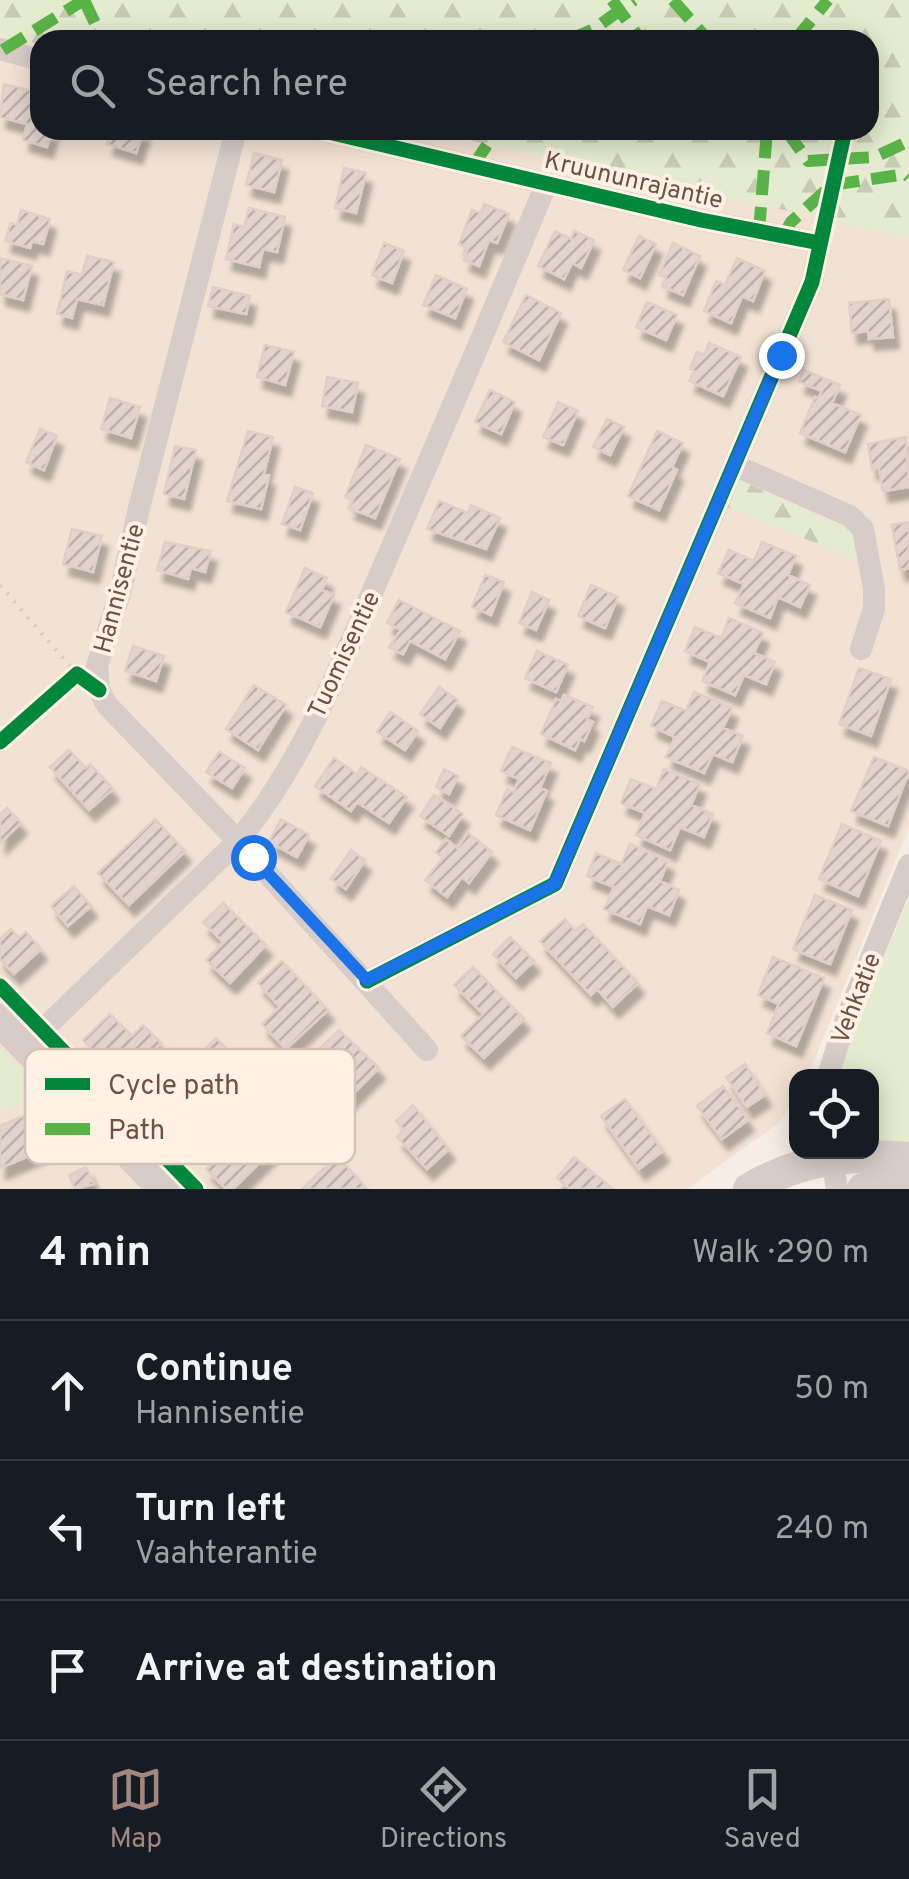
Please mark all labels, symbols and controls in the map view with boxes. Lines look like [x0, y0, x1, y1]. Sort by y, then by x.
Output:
search box [30, 30, 879, 140]
icon: search [65, 58, 120, 113]
text: Search here [145, 61, 348, 110]
street label: Kruununrajantie [541, 146, 726, 218]
route end [759, 333, 805, 379]
street label: Hannisentie [88, 521, 154, 657]
street label: Tuomisentie [302, 587, 389, 724]
route start [231, 835, 277, 881]
street label: Vehkatie [826, 949, 890, 1049]
legend [25, 1049, 355, 1164]
text: Cycle path [108, 1069, 240, 1105]
map controls [789, 1069, 879, 1159]
button: locate [789, 1069, 879, 1159]
text: Path [108, 1114, 165, 1150]
text: 4 min [40, 1228, 151, 1281]
text: Walk · 290 m [692, 1234, 869, 1274]
text: Continue [135, 1346, 293, 1395]
icon: ahead [40, 1363, 95, 1418]
text: 50 m [794, 1370, 869, 1410]
text: Hannisentie [135, 1395, 305, 1435]
text: Turn left [135, 1486, 287, 1535]
icon: left [40, 1503, 95, 1558]
text: 240 m [775, 1510, 869, 1550]
text: Vaahterantie [135, 1535, 318, 1575]
icon: arrive [40, 1643, 95, 1698]
text: Arrive at destination [135, 1646, 498, 1695]
tab: Map [108, 1762, 163, 1858]
tab: Directions [380, 1762, 507, 1858]
tab: Saved [724, 1762, 801, 1858]

